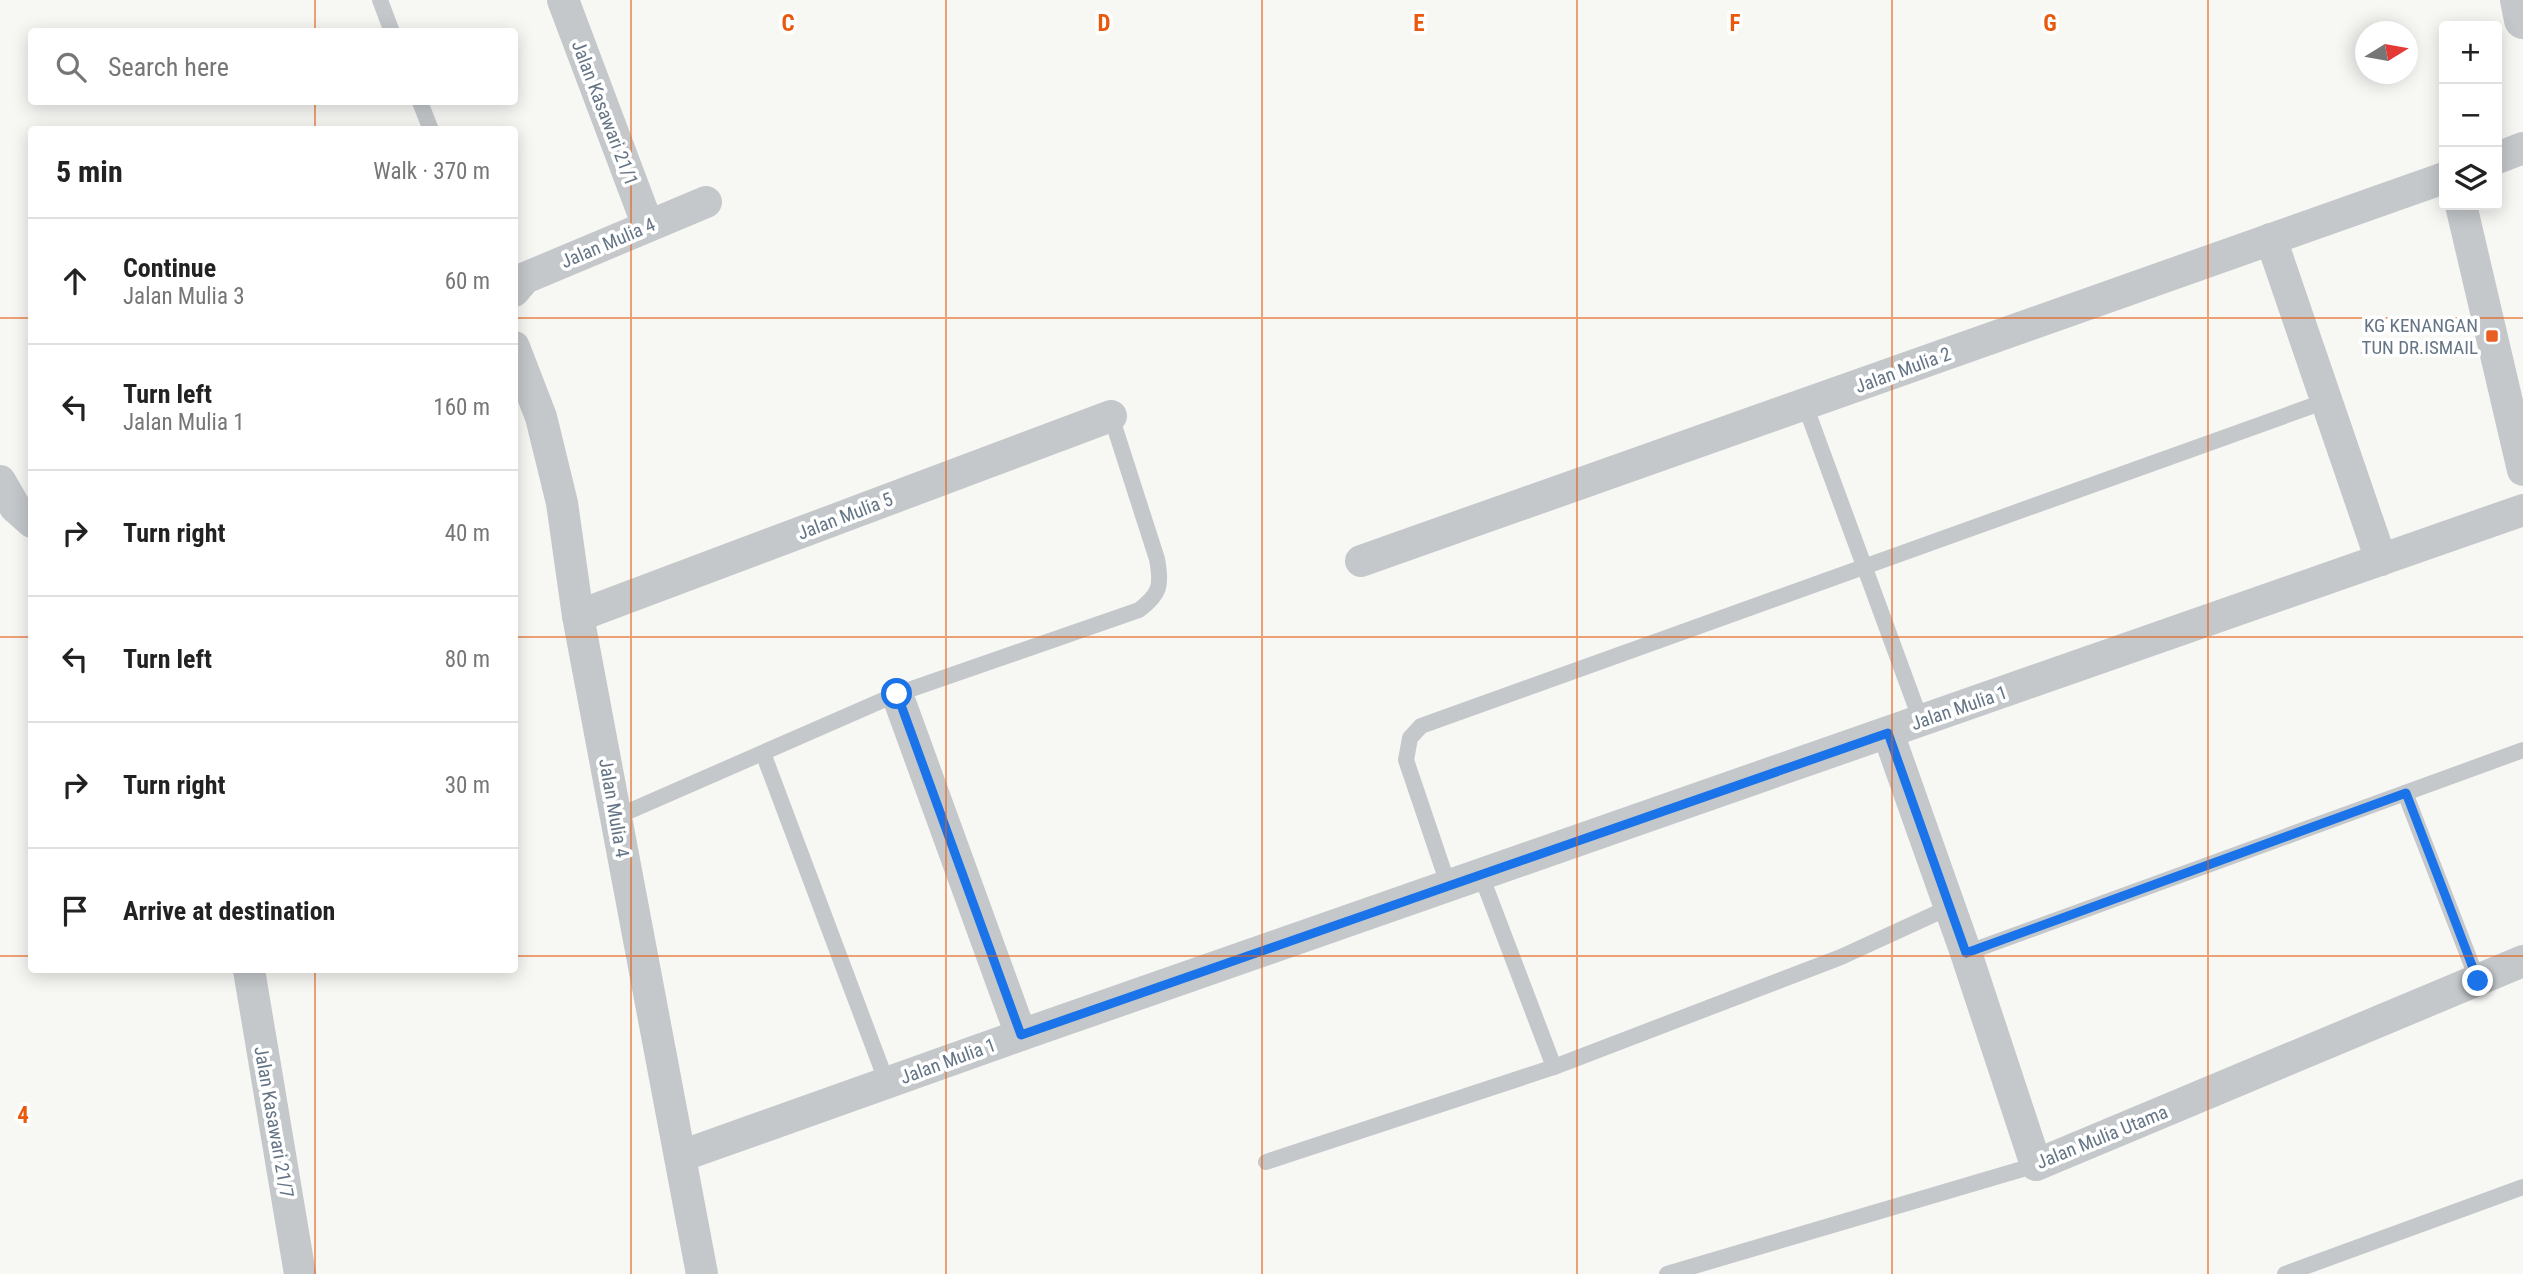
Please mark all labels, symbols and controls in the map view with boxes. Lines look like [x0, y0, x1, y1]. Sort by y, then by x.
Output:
text: C [781, 10, 795, 37]
text: D [1098, 10, 1111, 37]
text: E [1413, 10, 1425, 37]
text: F [1730, 10, 1741, 37]
text: G [2043, 10, 2057, 37]
north arrow [2355, 21, 2418, 84]
map controls [2439, 21, 2502, 210]
button: + [2439, 21, 2502, 84]
search box [28, 28, 518, 105]
street label: Jalan Kasawari 21/1 [567, 37, 643, 189]
icon: search [52, 48, 90, 86]
text: Search here [108, 52, 229, 82]
button: − [2439, 84, 2502, 147]
button: layers [2439, 147, 2502, 210]
text: 5 min [56, 154, 123, 189]
text: Walk · 370 m [373, 158, 490, 185]
street label: Jalan Mulia 4 [557, 213, 659, 273]
text: Continue [123, 253, 216, 283]
icon: ahead [56, 262, 94, 300]
text: 60 m [445, 268, 490, 295]
text: Jalan Mulia 3 [123, 283, 245, 310]
place label: KG KENANGAN TUN DR.ISMAIL [2362, 314, 2478, 359]
marker: KG KENANGAN TUN DR.ISMAIL [2484, 328, 2500, 344]
street label: Jalan Mulia 2 [1852, 342, 1954, 398]
text: Turn left [123, 379, 212, 409]
icon: left [56, 388, 94, 426]
text: 160 m [433, 394, 490, 421]
text: Jalan Mulia 1 [123, 409, 245, 436]
street label: Jalan Mulia 5 [794, 487, 896, 545]
icon: right [56, 514, 94, 552]
text: Turn right [123, 518, 225, 548]
text: 40 m [445, 520, 490, 547]
icon: left [56, 640, 94, 678]
text: Turn left [123, 644, 212, 674]
text: 80 m [445, 646, 490, 673]
route start [881, 678, 912, 709]
street label: Jalan Mulia 1 [1908, 681, 2010, 735]
street label: Jalan Mulia 4 [594, 757, 634, 859]
icon: right [56, 766, 94, 804]
text: Turn right [123, 770, 225, 800]
text: 30 m [445, 772, 490, 799]
icon: arrive [56, 892, 94, 930]
text: Arrive at destination [123, 896, 335, 926]
route end [2462, 965, 2493, 996]
street label: Jalan Mulia 1 [897, 1033, 999, 1089]
street label: Jalan Kasawari 21/7 [249, 1044, 299, 1200]
street label: Jalan Mulia Utama [2033, 1100, 2171, 1174]
text: 4 [17, 1102, 29, 1129]

